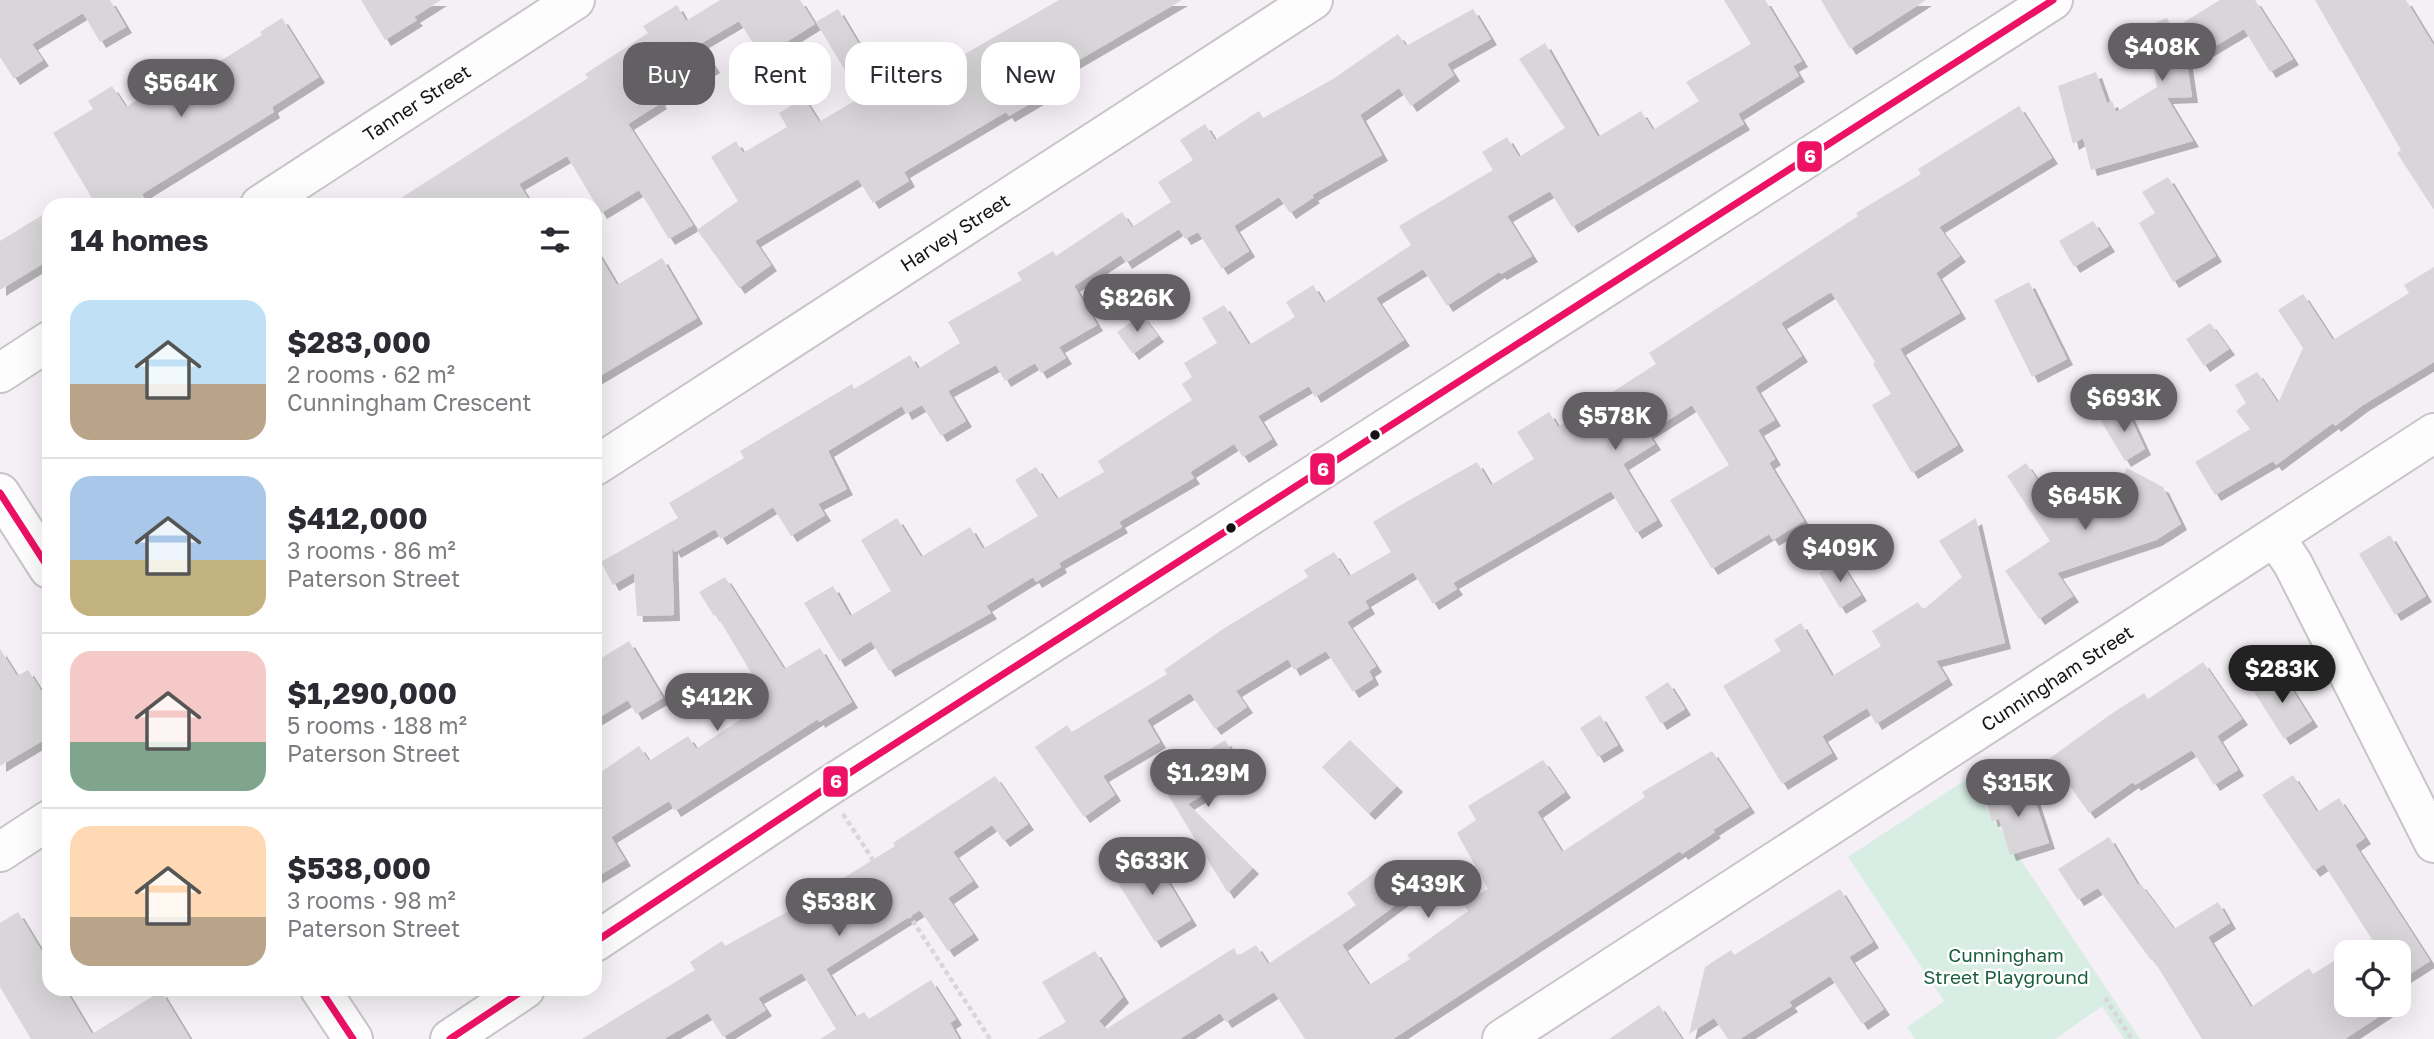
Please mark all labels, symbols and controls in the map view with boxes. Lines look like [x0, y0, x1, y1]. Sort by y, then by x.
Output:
pin: $408K [2113, 24, 2211, 83]
text: $408K [2124, 32, 2200, 60]
chip: Buy [623, 42, 715, 105]
chip: Rent [729, 42, 831, 105]
chip: Filters [845, 42, 967, 105]
chip: New [981, 42, 1080, 105]
street label: Tanner Street [358, 59, 475, 146]
pin: $564K [132, 60, 230, 119]
text: $564K [143, 68, 219, 96]
line badge: 6 [1796, 140, 1823, 173]
text: 6 [1804, 144, 1816, 167]
street label: Harvey Street [896, 188, 1014, 276]
icon: filters [536, 221, 574, 259]
text: 14 homes [70, 222, 209, 258]
pin: $826K [1088, 274, 1186, 334]
text: $826K [1099, 283, 1175, 311]
text: $283,000 [287, 324, 431, 360]
icon: home [126, 328, 210, 412]
text: 2 rooms · 62 m² [287, 360, 455, 388]
pin: $693K [2075, 374, 2173, 434]
text: $693K [2086, 383, 2162, 411]
text: Cunningham Crescent [287, 388, 531, 416]
pin: $578K [1566, 392, 1664, 452]
text: $578K [1578, 401, 1652, 429]
unlabelled marker [1368, 428, 1382, 442]
line badge: 6 [1309, 452, 1336, 486]
text: 6 [1317, 457, 1329, 480]
pin: $645K [2036, 472, 2134, 532]
text: $645K [2047, 481, 2123, 509]
text: $412,000 [287, 500, 428, 536]
icon: home [126, 504, 210, 588]
unlabelled marker [1224, 521, 1238, 535]
pin: $409K [1791, 524, 1889, 584]
text: $409K [1802, 533, 1878, 561]
text: 3 rooms · 86 m² [287, 536, 456, 564]
text: Paterson Street [287, 564, 460, 592]
street label: Cunningham Street [1976, 620, 2137, 735]
pin: $283K [2233, 646, 2331, 705]
text: $283K [2245, 654, 2319, 682]
pin: $412K [668, 674, 766, 733]
text: $1,290,000 [287, 675, 457, 711]
icon: home [126, 679, 210, 763]
text: $412K [681, 682, 753, 710]
text: 5 rooms · 188 m² [287, 711, 467, 739]
text: Paterson Street [287, 739, 460, 767]
pin: $1.29M [1151, 750, 1265, 809]
text: $1.29M [1166, 758, 1250, 786]
pin: $315K [1969, 760, 2067, 819]
line badge: 6 [822, 765, 849, 798]
text: $315K [1982, 768, 2054, 796]
text: 6 [830, 769, 842, 792]
pin: $633K [1103, 838, 1201, 897]
text: $633K [1115, 846, 1189, 874]
text: $538,000 [287, 850, 431, 886]
icon: home [126, 854, 210, 938]
pin: $439K [1379, 860, 1477, 920]
text: $439K [1390, 869, 1466, 897]
pin: $538K [790, 878, 888, 938]
text: 3 rooms · 98 m² [287, 886, 456, 914]
text: $538K [802, 887, 876, 915]
text: Paterson Street [287, 914, 460, 942]
map controls [2334, 940, 2411, 1017]
button: locate [2334, 940, 2411, 1017]
park label: Cunningham Street Playground [1923, 943, 2089, 988]

